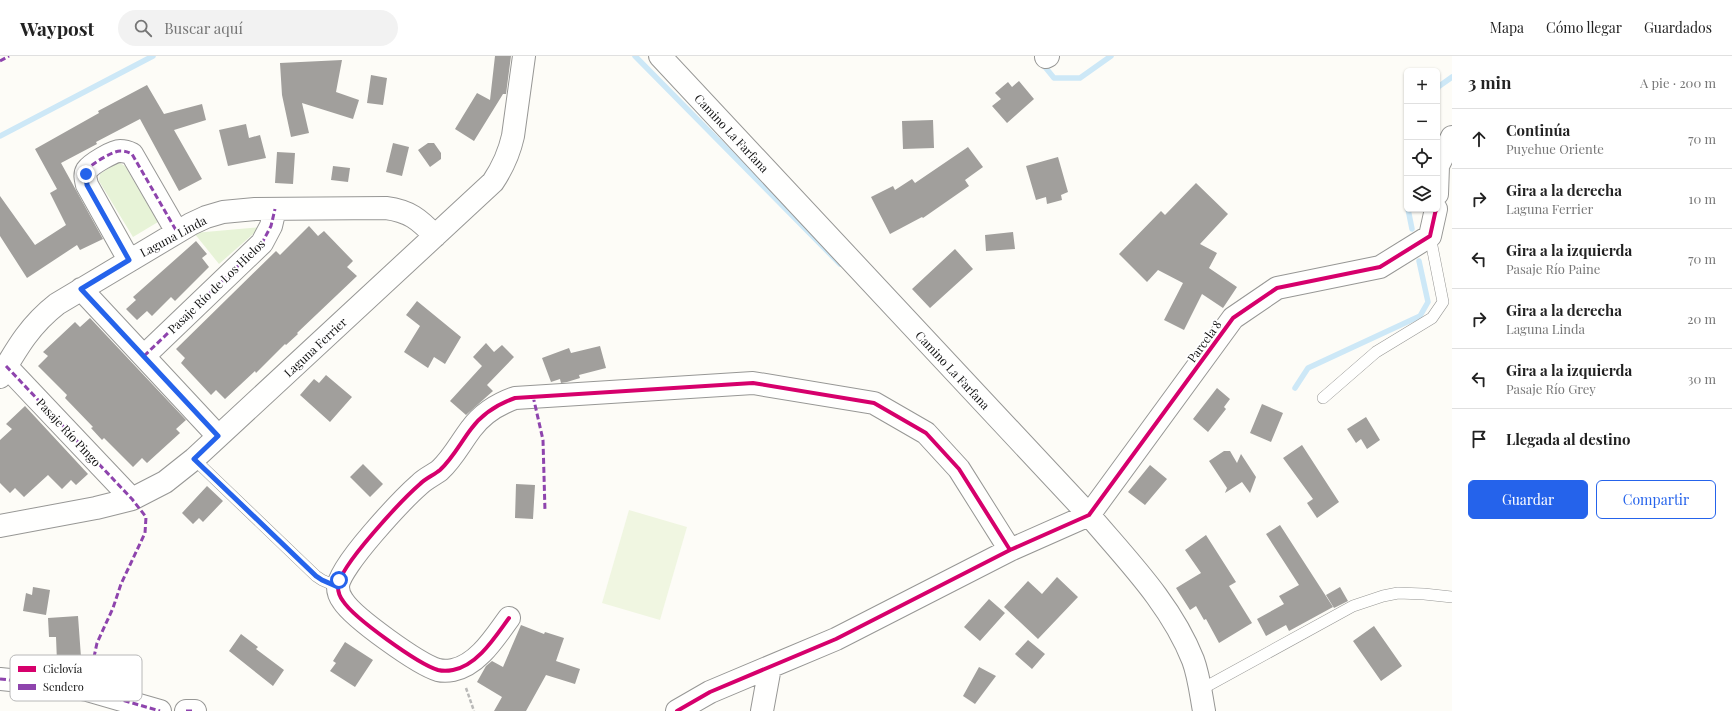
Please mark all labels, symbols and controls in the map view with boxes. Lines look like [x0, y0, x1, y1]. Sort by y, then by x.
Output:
search box [118, 10, 398, 46]
text: Waypost [20, 15, 94, 41]
icon: search [132, 17, 154, 39]
text: Buscar aquí [164, 18, 243, 38]
text: Mapa [1490, 18, 1524, 37]
text: Cómo llegar [1546, 18, 1622, 37]
text: Guardados [1644, 18, 1712, 37]
map controls [1404, 68, 1440, 212]
button: + [1404, 68, 1440, 104]
text: 3 min [1468, 71, 1511, 93]
text: A pie · 200 m [1640, 74, 1716, 91]
street label: Camino La Farfana [691, 90, 773, 176]
button: − [1404, 104, 1440, 140]
text: Continúa [1506, 120, 1570, 140]
icon: ahead [1468, 128, 1490, 150]
text: 70 m [1688, 130, 1716, 147]
button: locate [1404, 140, 1440, 176]
text: Puyehue Oriente [1506, 140, 1604, 157]
route end [77, 165, 95, 183]
button: layers [1404, 176, 1440, 212]
text: Gira a la derecha [1506, 180, 1622, 200]
icon: right [1468, 188, 1490, 210]
text: 10 m [1689, 190, 1716, 207]
text: Laguna Ferrier [1506, 200, 1593, 217]
street label: Laguna Linda [137, 212, 209, 260]
street label: Pasaje Río de Los Hielos [164, 235, 268, 337]
text: Gira a la izquierda [1506, 240, 1632, 260]
icon: left [1468, 248, 1490, 270]
text: 70 m [1688, 250, 1716, 267]
text: Pasaje Río Paine [1506, 260, 1600, 277]
text: Gira a la derecha [1506, 300, 1622, 320]
icon: right [1468, 308, 1490, 330]
text: 20 m [1687, 310, 1716, 327]
street label: Laguna Ferrier [280, 313, 350, 380]
street label: Parcela 8 [1183, 317, 1225, 365]
text: Laguna Linda [1506, 320, 1585, 337]
street label: Camino La Farfana [912, 327, 994, 413]
text: Gira a la izquierda [1506, 360, 1632, 380]
icon: left [1468, 368, 1490, 390]
text: 30 m [1688, 370, 1716, 387]
text: Pasaje Río Grey [1506, 380, 1596, 397]
street label: Pasaje Río Pingo [33, 394, 105, 470]
icon: arrive [1468, 428, 1490, 450]
text: Llegada al destino [1506, 429, 1630, 449]
button: Guardar [1468, 480, 1588, 519]
button: Compartir [1596, 480, 1716, 519]
route start [330, 571, 348, 589]
legend [10, 655, 142, 701]
text: Ciclovía [43, 661, 83, 676]
text: Sendero [43, 679, 84, 694]

